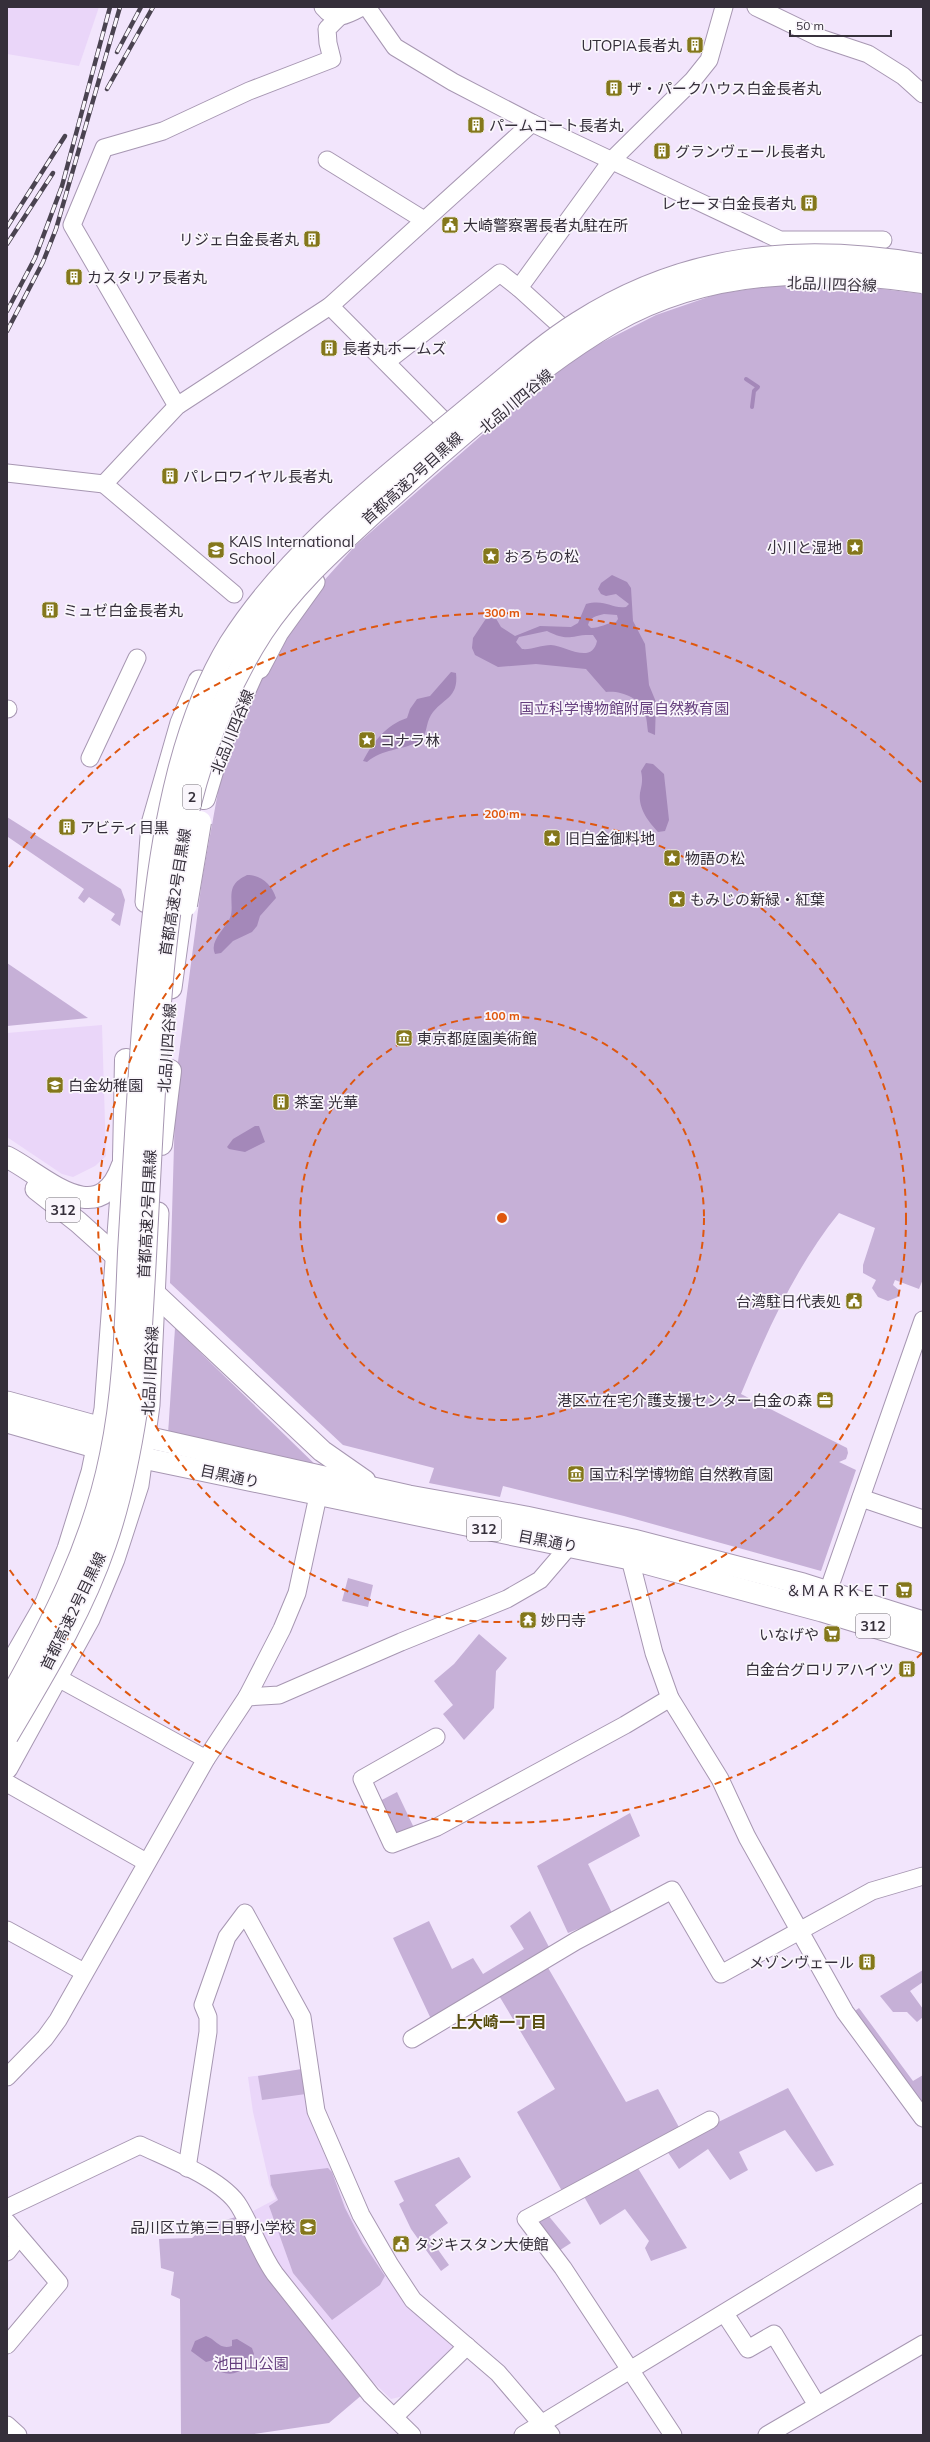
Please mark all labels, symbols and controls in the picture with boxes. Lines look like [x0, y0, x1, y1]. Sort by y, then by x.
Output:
scale bar [790, 12, 891, 38]
text: 50 m [796, 18, 824, 33]
building icon: UTOPIA長者丸 [685, 35, 705, 55]
place label: UTOPIA長者丸 [581, 36, 682, 55]
building icon: ザ・パークハウス白金長者丸 [604, 78, 624, 98]
place label: ザ・パークハウス白金長者丸 [627, 79, 821, 98]
building icon: パームコート長者丸 [466, 115, 486, 135]
place label: パームコート長者丸 [489, 116, 624, 135]
building icon: グランヴェール長者丸 [652, 141, 672, 161]
place label: グランヴェール長者丸 [675, 142, 825, 161]
building icon: レセーヌ白金長者丸 [799, 193, 819, 213]
place label: レセーヌ白金長者丸 [661, 194, 796, 213]
public building icon: 大崎警察署長者丸駐在所 [440, 215, 460, 235]
place label: 大崎警察署長者丸駐在所 [463, 216, 628, 235]
building icon: リジェ白金長者丸 [302, 229, 322, 249]
place label: リジェ白金長者丸 [179, 230, 299, 249]
building icon: カスタリア長者丸 [64, 267, 84, 287]
place label: カスタリア長者丸 [87, 268, 207, 287]
street label: 北品川四谷線 [787, 273, 877, 295]
building icon: 長者丸ホームズ [319, 338, 339, 358]
place label: 長者丸ホームズ [342, 339, 447, 358]
street label: 北品川四谷線 [475, 365, 557, 437]
street label: 首都高速2号目黒線 [358, 428, 466, 528]
building icon: パレロワイヤル長者丸 [160, 466, 180, 486]
place label: パレロワイヤル長者丸 [183, 467, 333, 486]
place label: KAIS International School [229, 532, 354, 568]
place icon: 小川と湿地 [845, 537, 865, 557]
place label: 小川と湿地 [767, 538, 842, 557]
school or university icon: KAIS International School [206, 540, 226, 560]
place icon: おろちの松 [481, 546, 501, 566]
place label: おろちの松 [504, 547, 579, 566]
building icon: ミュゼ白金長者丸 [40, 600, 60, 620]
place label: ミュゼ白金長者丸 [63, 601, 183, 620]
text: 300 m [484, 605, 520, 620]
street label: 北品川四谷線 [206, 687, 258, 777]
park label: 国立科学博物館附属自然教育園 [519, 699, 729, 718]
place icon: コナラ林 [357, 730, 377, 750]
place label: コナラ林 [380, 731, 440, 750]
road number: 2 [183, 785, 201, 809]
text: 200 m [484, 806, 520, 821]
building icon: アビティ目黒 [57, 817, 77, 837]
place label: アビティ目黒 [80, 818, 169, 837]
street label: 首都高速2号目黒線 [156, 827, 194, 957]
place icon: 旧白金御料地 [542, 828, 562, 848]
place label: 旧白金御料地 [565, 829, 655, 848]
place icon: 物語の松 [662, 848, 682, 868]
place label: 物語の松 [685, 849, 745, 868]
place icon: もみじの新緑・紅葉 [667, 889, 687, 909]
place label: もみじの新緑・紅葉 [690, 890, 825, 909]
street label: 北品川四谷線 [154, 1002, 180, 1094]
text: 100 m [484, 1008, 520, 1023]
museum icon: 東京都庭園美術館 [394, 1028, 414, 1048]
place label: 東京都庭園美術館 [417, 1029, 537, 1048]
school or university icon: 白金幼稚園 [45, 1075, 65, 1095]
place label: 白金幼稚園 [68, 1076, 143, 1095]
building icon: 茶室 光華 [271, 1092, 291, 1112]
place label: 茶室 光華 [294, 1093, 358, 1112]
street label: 首都高速2号目黒線 [134, 1149, 160, 1279]
road number: 312 [46, 1198, 80, 1222]
centre of rings [495, 1211, 509, 1225]
public building icon: 台湾駐日代表処 [844, 1291, 864, 1311]
place label: 台湾駐日代表処 [736, 1292, 841, 1311]
street label: 北品川四谷線 [138, 1326, 162, 1416]
office icon: 港区立在宅介護支援センター白金の森 [815, 1390, 835, 1410]
place label: 港区立在宅介護支援センター白金の森 [557, 1391, 812, 1410]
street label: 目黒通り [199, 1460, 261, 1492]
museum icon: 国立科学博物館 自然教育園 [566, 1464, 586, 1484]
place label: 国立科学博物館 自然教育園 [589, 1465, 773, 1484]
road number: 312 [467, 1517, 501, 1541]
street label: 目黒通り [517, 1526, 579, 1556]
street label: 首都高速2号目黒線 [36, 1549, 110, 1673]
supermarket icon: ＆ＭＡＲＫＥＴ [894, 1580, 914, 1600]
place label: ＆ＭＡＲＫＥＴ [786, 1581, 891, 1600]
temple icon: 妙円寺 [518, 1610, 538, 1630]
place label: 妙円寺 [541, 1611, 586, 1630]
road number: 312 [856, 1614, 890, 1638]
supermarket icon: いなげや [822, 1624, 842, 1644]
place label: いなげや [759, 1625, 819, 1644]
building icon: 白金台グロリアハイツ [897, 1659, 917, 1679]
place label: 白金台グロリアハイツ [745, 1660, 894, 1679]
building icon: メゾンヴェール [857, 1952, 877, 1972]
place label: メゾンヴェール [749, 1953, 854, 1972]
district label: 上大崎一丁目 [451, 2012, 547, 2032]
school or university icon: 品川区立第三日野小学校 [298, 2217, 318, 2237]
place label: 品川区立第三日野小学校 [130, 2218, 295, 2237]
public building icon: タジキスタン大使館 [391, 2234, 411, 2254]
place label: タジキスタン大使館 [414, 2235, 549, 2254]
park label: 池田山公園 [213, 2354, 289, 2373]

